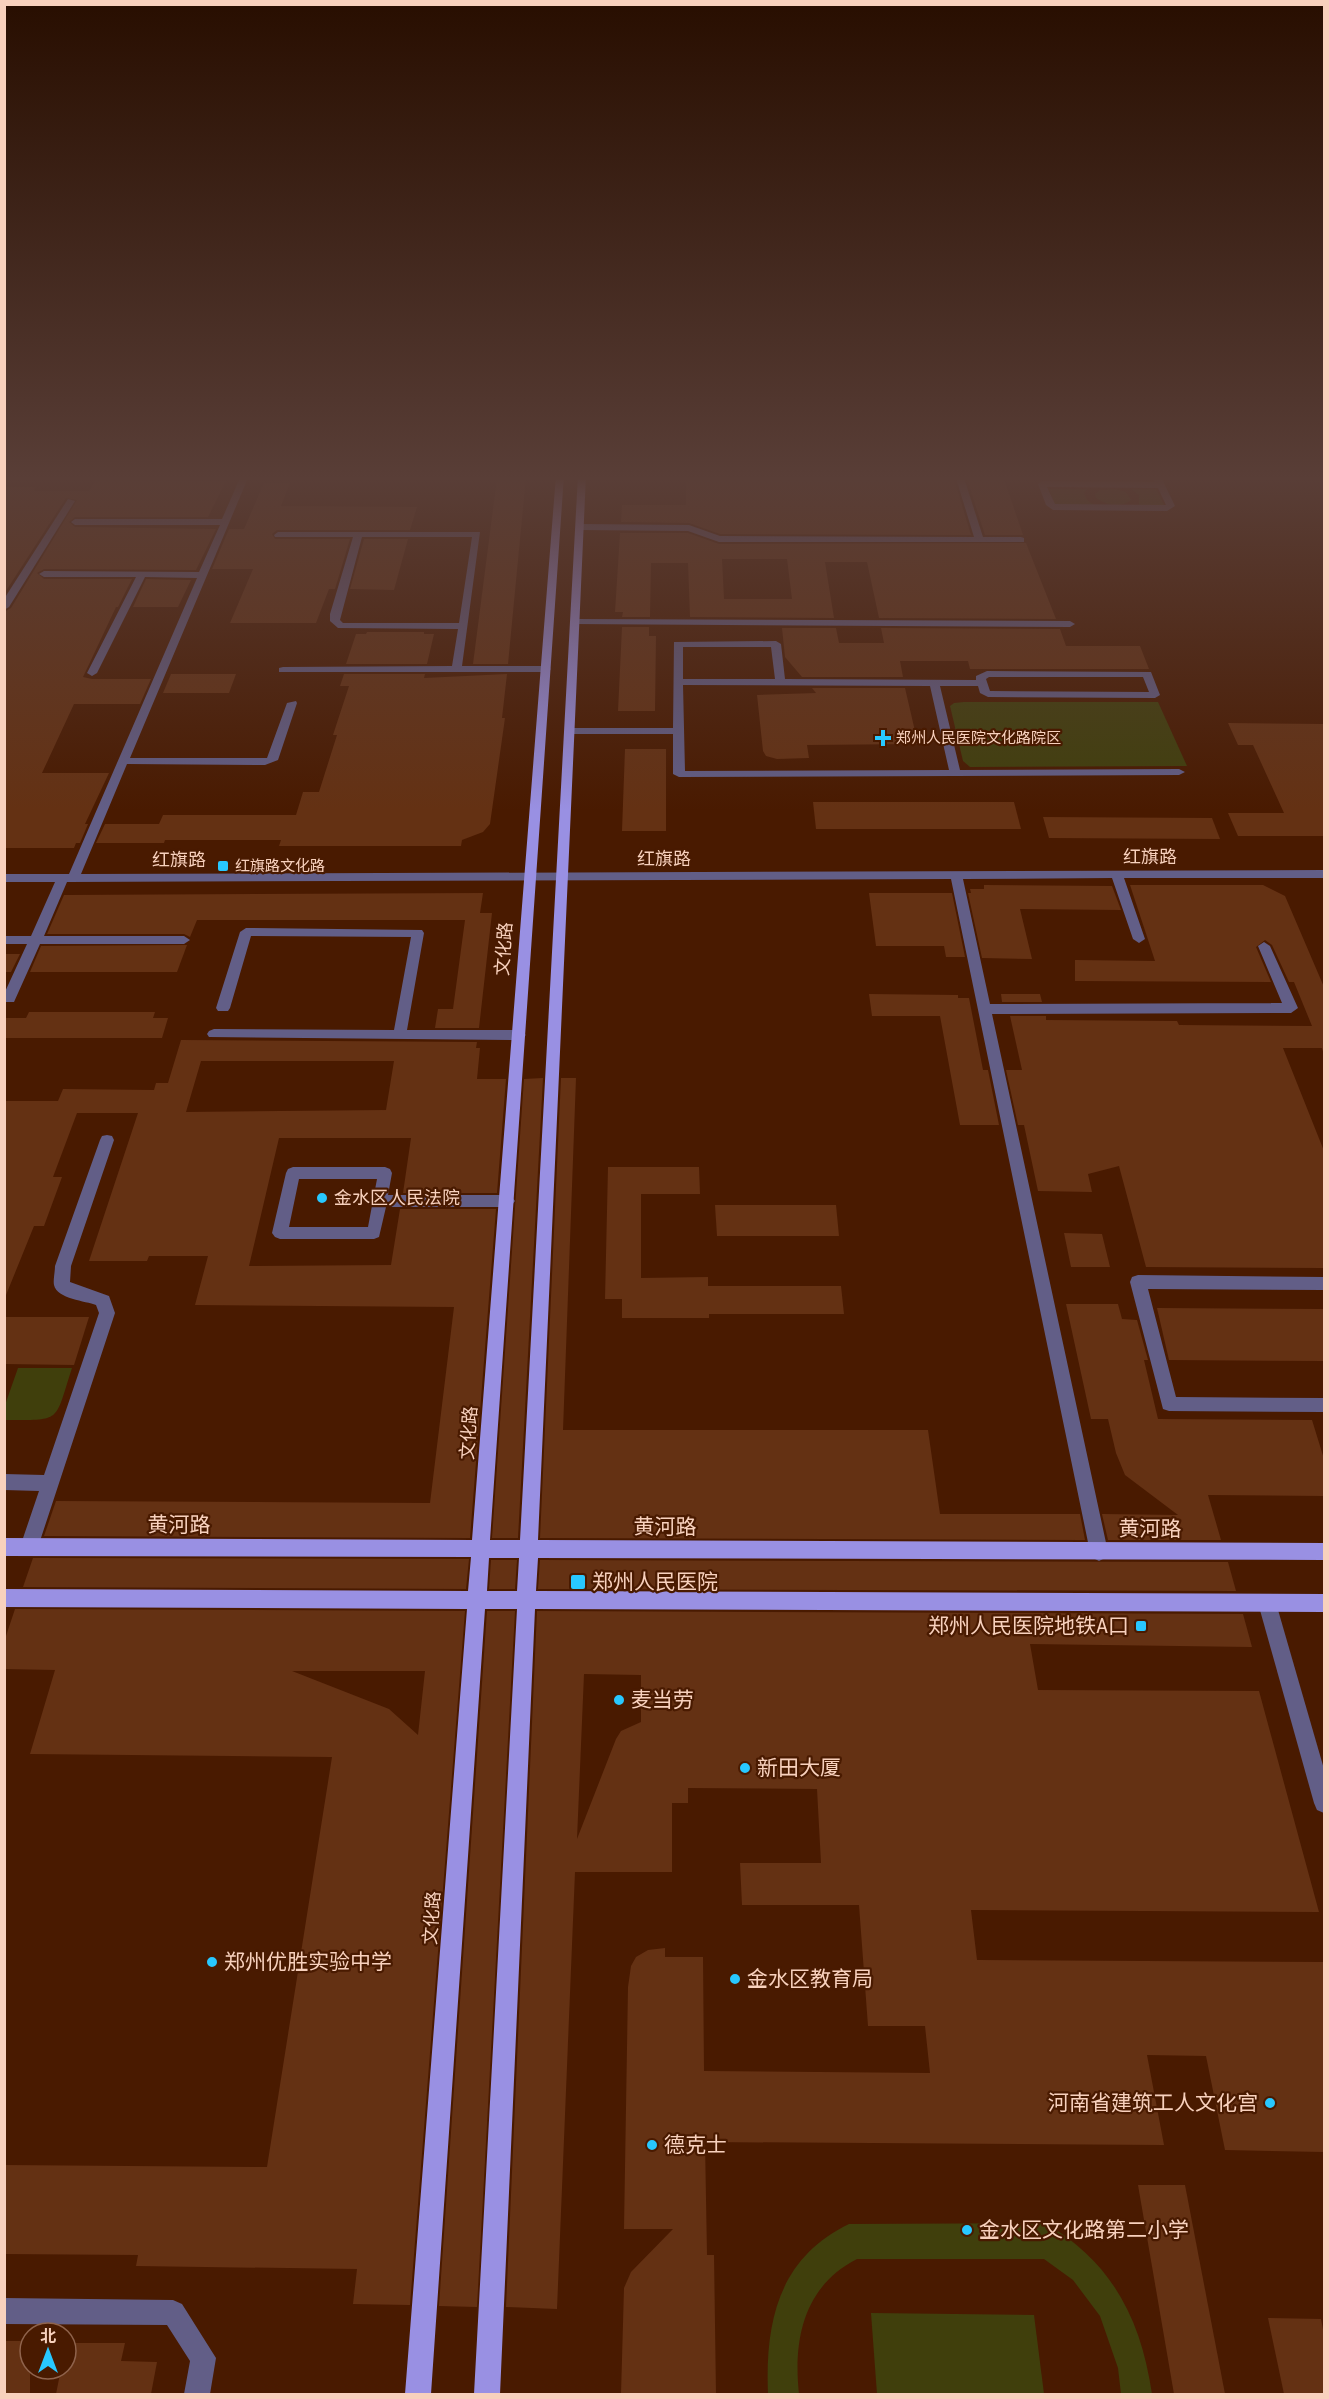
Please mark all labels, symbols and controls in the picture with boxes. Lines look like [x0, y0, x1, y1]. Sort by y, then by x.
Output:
marker: 郑州人民医院文化路院区 [874, 729, 892, 747]
place label: 郑州人民医院文化路院区 [896, 729, 1061, 747]
street label: 红旗路 [1123, 846, 1177, 867]
street label: 红旗路 [637, 848, 691, 869]
street label: 红旗路 [152, 849, 206, 870]
place label: 红旗路文化路 [235, 857, 325, 875]
marker: 红旗路文化路 [216, 859, 230, 873]
street label: 文化路 [491, 921, 516, 977]
place label: 金水区人民法院 [334, 1187, 460, 1208]
marker: 金水区人民法院 [315, 1191, 329, 1205]
street label: 文化路 [456, 1405, 481, 1461]
street label: 黄河路 [148, 1513, 211, 1537]
street label: 黄河路 [634, 1515, 697, 1539]
street label: 黄河路 [1119, 1517, 1182, 1541]
place label: 郑州人民医院 [592, 1570, 718, 1594]
marker: 郑州人民医院 [569, 1573, 587, 1591]
place label: 郑州人民医院地铁A口 [928, 1614, 1129, 1638]
marker: 郑州人民医院地铁A口 [1134, 1619, 1148, 1633]
place label: 麦当劳 [631, 1688, 694, 1712]
marker: 麦当劳 [612, 1693, 626, 1707]
place label: 新田大厦 [757, 1756, 841, 1780]
marker: 新田大厦 [738, 1761, 752, 1775]
street label: 文化路 [419, 1890, 444, 1946]
place label: 郑州优胜实验中学 [224, 1950, 392, 1974]
marker: 郑州优胜实验中学 [205, 1955, 219, 1969]
place label: 金水区教育局 [747, 1967, 873, 1991]
marker: 金水区教育局 [728, 1972, 742, 1986]
place label: 河南省建筑工人文化宫 [1048, 2091, 1258, 2115]
marker: 河南省建筑工人文化宫 [1263, 2096, 1277, 2110]
place label: 德克士 [664, 2133, 727, 2157]
marker: 德克士 [645, 2138, 659, 2152]
place label: 金水区文化路第二小学 [979, 2218, 1189, 2242]
marker: 金水区文化路第二小学 [960, 2223, 974, 2237]
north arrow [18, 2321, 78, 2381]
text: 北 [40, 2327, 56, 2346]

